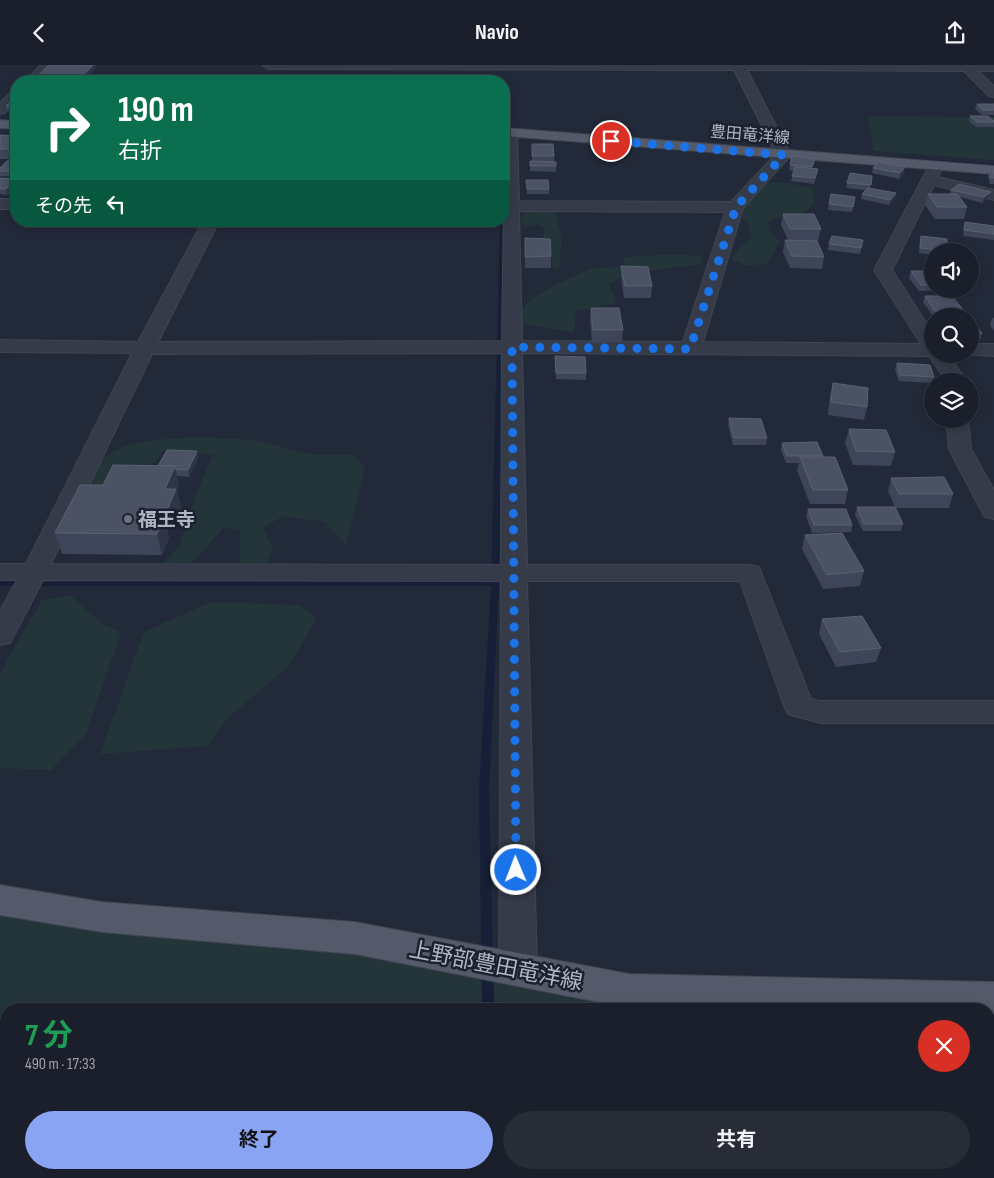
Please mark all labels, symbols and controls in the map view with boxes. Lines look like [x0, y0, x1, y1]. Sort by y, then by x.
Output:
icon: back [25, 19, 53, 47]
text: Navio [475, 19, 519, 46]
icon: share [941, 19, 969, 47]
text: 190 m [118, 89, 194, 132]
icon: right [35, 95, 100, 160]
pin [590, 120, 632, 162]
street label: 豊田竜洋線 [709, 123, 791, 148]
icon: arrive [597, 127, 625, 155]
text: 右折 [118, 138, 162, 165]
icon: left [102, 190, 130, 218]
text: その先 [35, 195, 92, 218]
map controls [924, 243, 979, 428]
button: sound [924, 243, 979, 298]
button: search [924, 308, 979, 363]
button: layers [924, 373, 979, 428]
place label: 福王寺 [138, 509, 195, 532]
marker: 福王寺 [122, 513, 134, 525]
position arrow [489, 843, 541, 895]
street label: 上野部豊田竜洋線 [407, 936, 585, 997]
text: 7 分 [25, 1018, 73, 1054]
button: close [918, 1020, 970, 1072]
text: 490 m · 17:33 [25, 1055, 95, 1074]
button: 終了 [25, 1111, 493, 1169]
button: 共有 [503, 1111, 970, 1169]

